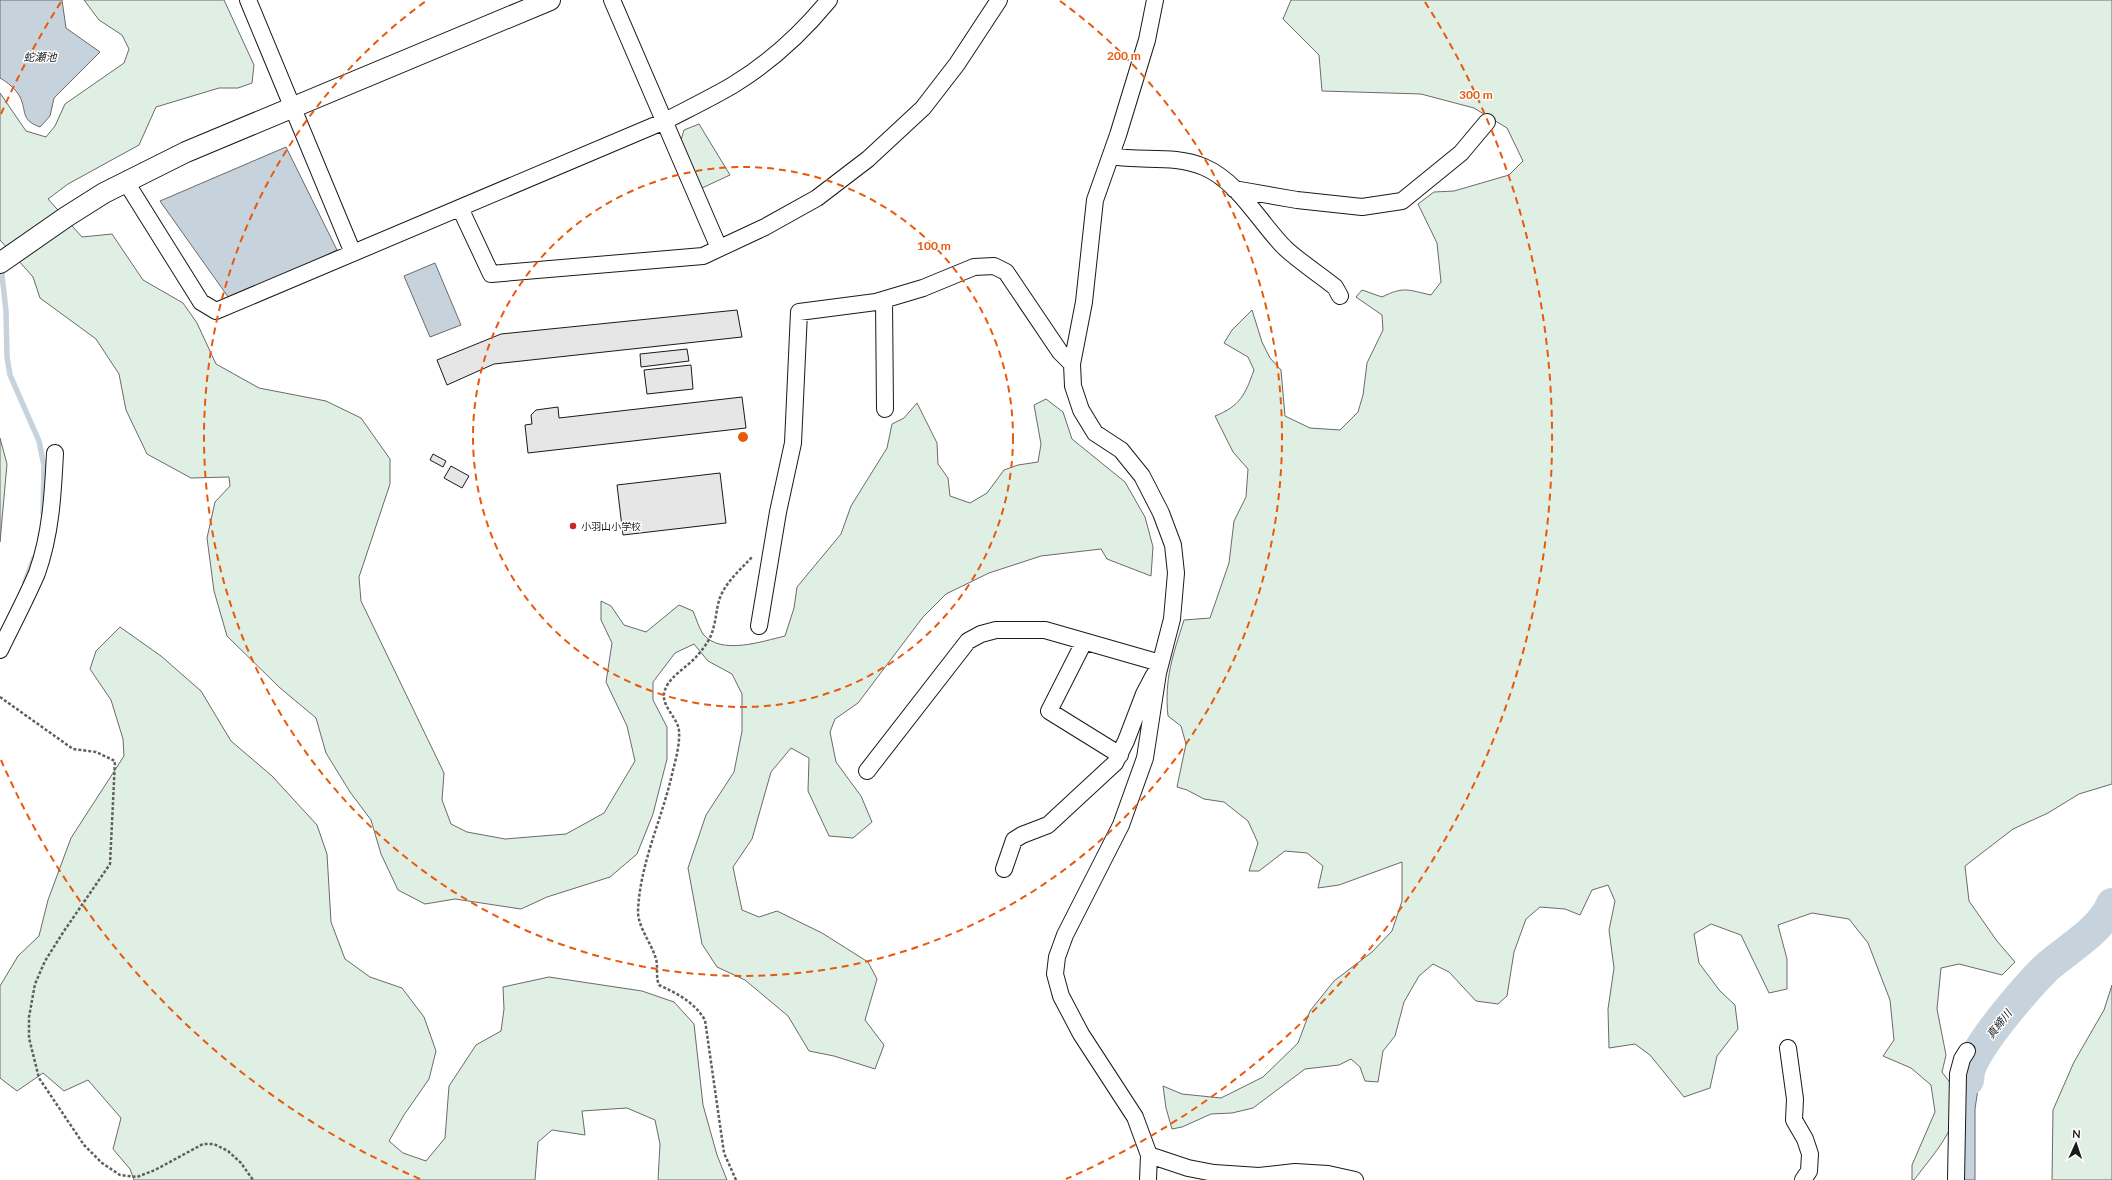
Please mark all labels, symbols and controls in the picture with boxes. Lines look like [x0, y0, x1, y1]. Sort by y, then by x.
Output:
text: 200 m [1107, 48, 1141, 63]
water label: 蛇瀬池 [24, 50, 57, 63]
text: 300 m [1459, 87, 1493, 102]
text: 100 m [917, 238, 951, 253]
centre of rings [736, 430, 750, 444]
place label: 小羽山小学校 [581, 520, 641, 532]
marker: 小羽山小学校 [568, 521, 578, 531]
water label: 真締川 [1983, 1006, 2015, 1041]
north arrow [2056, 1124, 2096, 1164]
text: N [2072, 1127, 2081, 1140]

